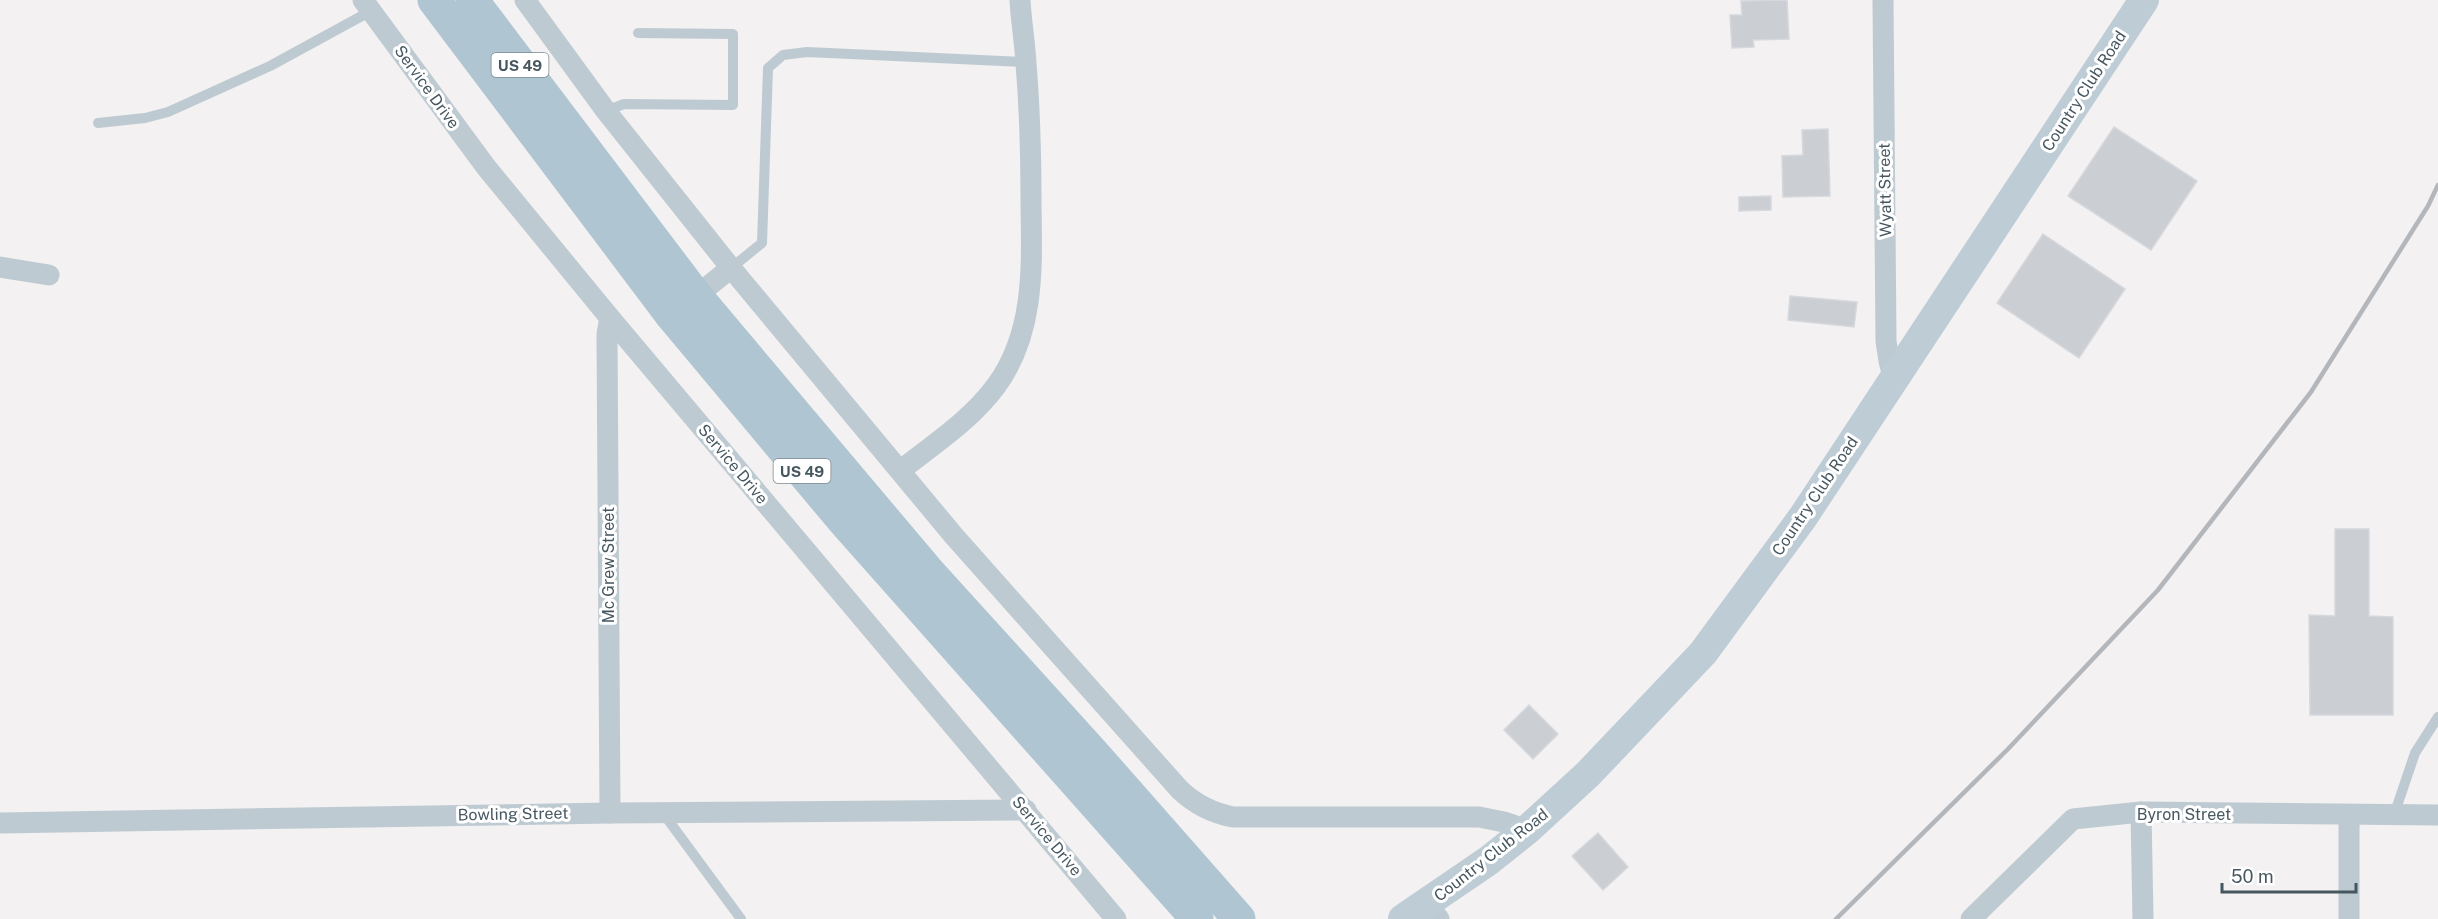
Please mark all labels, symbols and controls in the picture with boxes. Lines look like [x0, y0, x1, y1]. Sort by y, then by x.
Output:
street label: Country Club Road [2038, 27, 2130, 155]
street label: Service Drive [390, 42, 464, 132]
road number: US 49 [492, 53, 548, 77]
street label: Wyatt Street [1875, 143, 1895, 237]
street label: Service Drive [694, 420, 772, 508]
street label: Country Club Road [1768, 433, 1862, 559]
road number: US 49 [774, 459, 830, 483]
street label: Mc Grew Street [599, 507, 618, 623]
street label: Service Drive [1008, 792, 1086, 880]
street label: Bowling Street [457, 804, 569, 824]
street label: Country Club Road [1430, 805, 1552, 905]
street label: Byron Street [2137, 805, 2231, 824]
scale bar [2222, 856, 2356, 894]
text: 50 m [2231, 866, 2274, 887]

